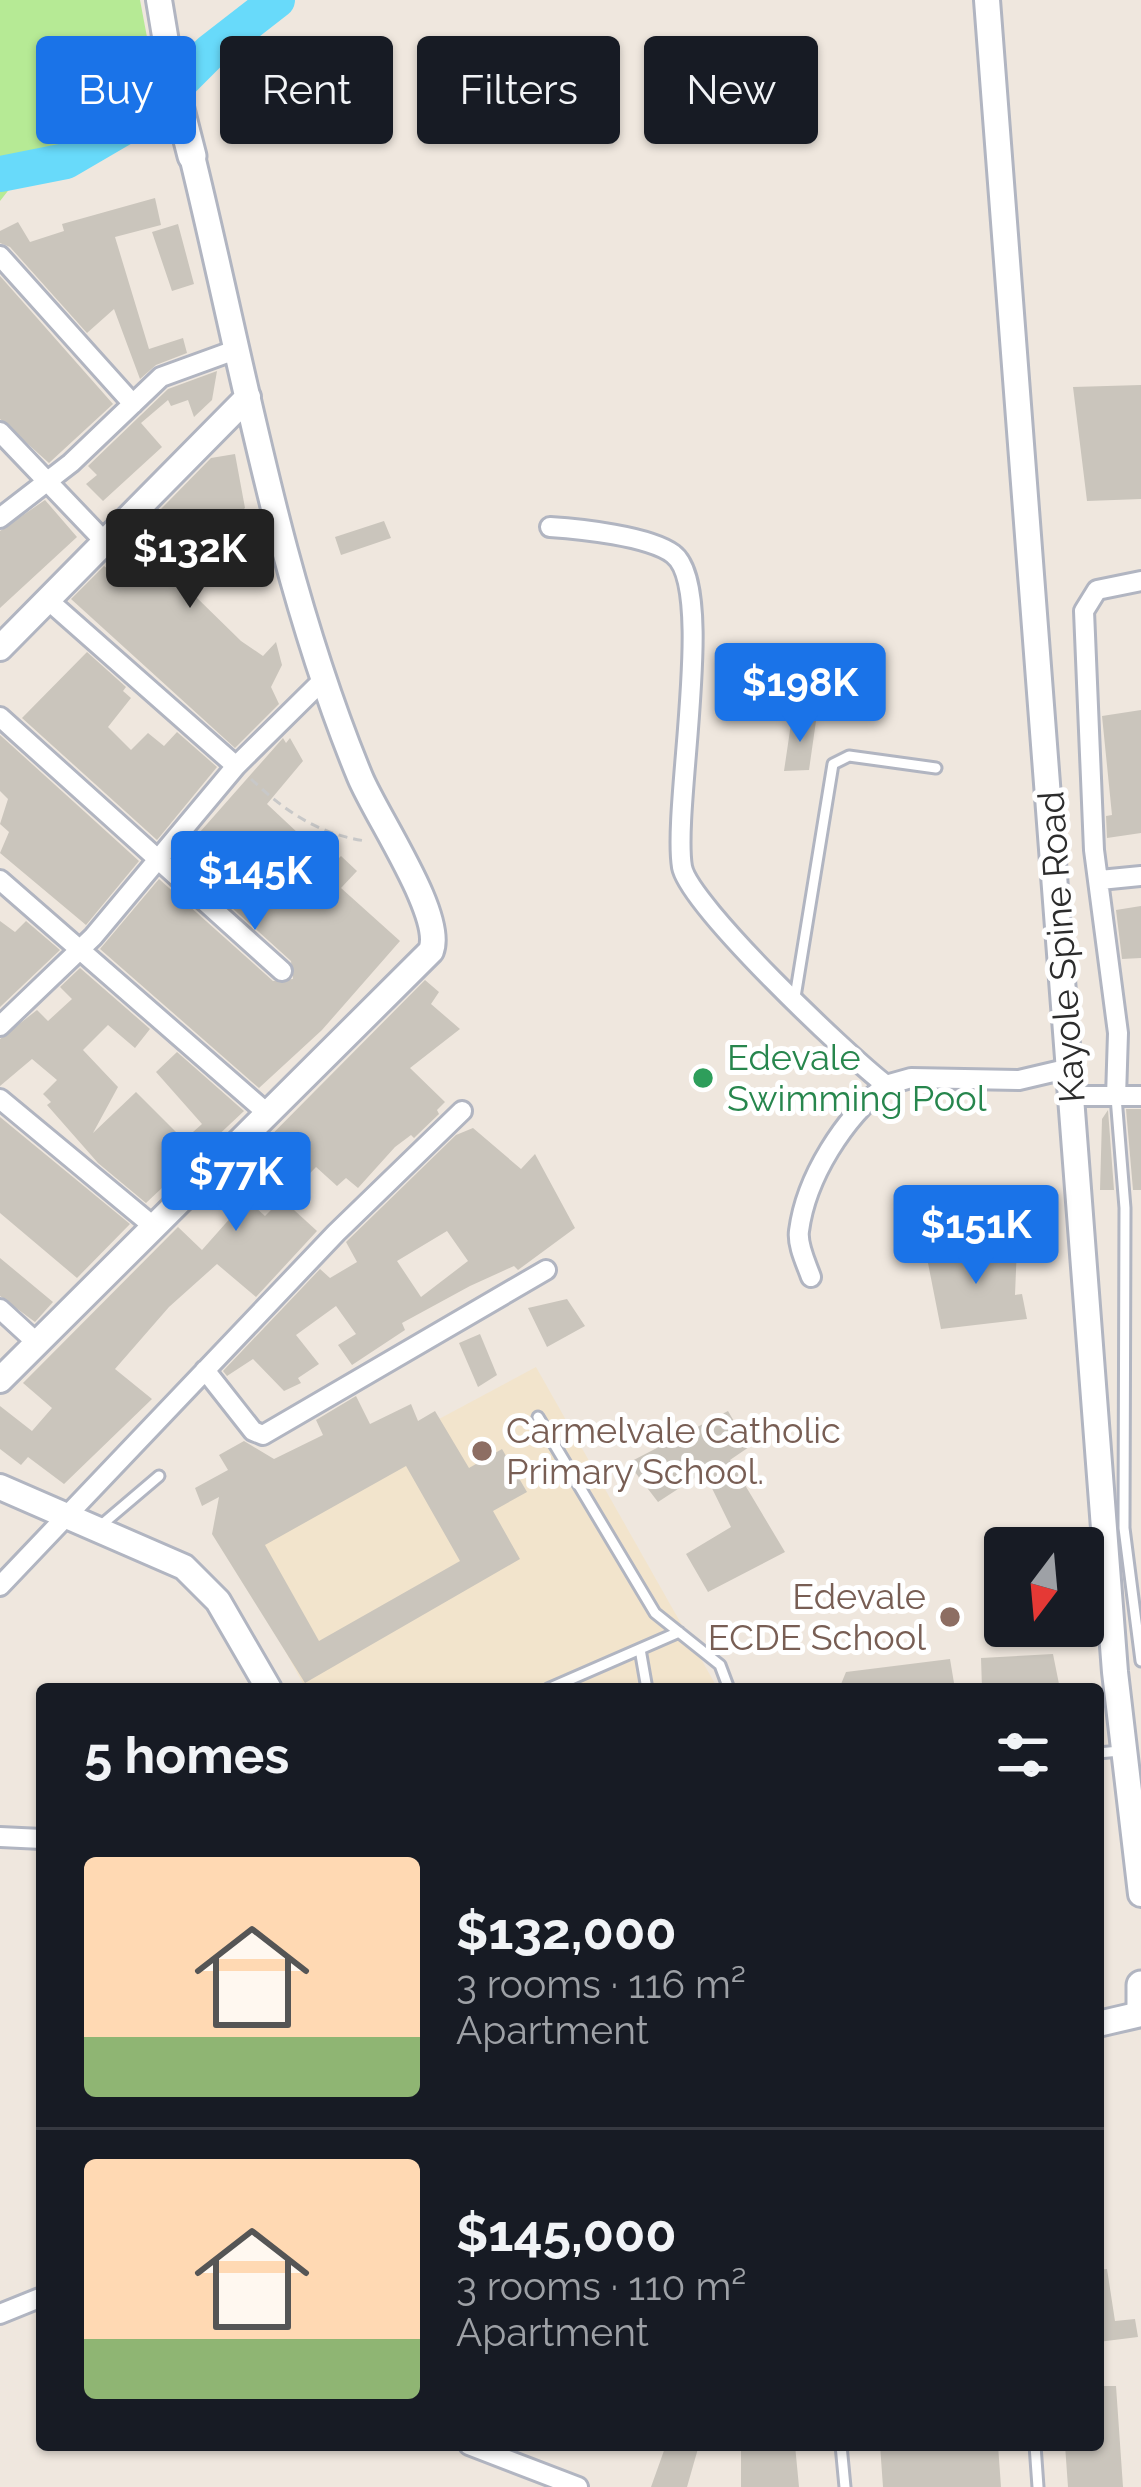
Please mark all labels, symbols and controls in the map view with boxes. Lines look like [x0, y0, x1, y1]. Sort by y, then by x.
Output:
chip: Buy [36, 36, 196, 144]
chip: Rent [220, 36, 393, 144]
chip: Filters [417, 36, 620, 144]
chip: New [644, 36, 818, 144]
pin: $132K [106, 509, 274, 611]
text: $132K [133, 525, 247, 571]
pin: $198K [716, 643, 884, 745]
text: $198K [742, 659, 858, 705]
street label: Kayole Spine Road [1029, 790, 1093, 1104]
pin: $145K [171, 831, 339, 933]
text: $145K [198, 847, 312, 893]
place label: Edevale Swimming Pool [727, 1036, 987, 1119]
marker: Edevale Swimming Pool [690, 1065, 716, 1091]
pin: $77K [165, 1132, 307, 1234]
text: $77K [189, 1148, 283, 1194]
pin: $151K [892, 1185, 1060, 1287]
text: $151K [921, 1201, 1031, 1247]
place label: Carmelvale Catholic Primary School. [506, 1409, 841, 1492]
marker: Carmelvale Catholic Primary School. [469, 1438, 495, 1464]
north arrow [984, 1527, 1104, 1647]
map controls [984, 1527, 1104, 1647]
place label: Edevale ECDE School [708, 1575, 926, 1658]
marker: Edevale ECDE School [937, 1604, 963, 1630]
icon: filters [990, 1722, 1056, 1788]
text: 5 homes [84, 1725, 289, 1785]
text: $132,000 [456, 1901, 677, 1961]
icon: home [180, 1905, 324, 2049]
text: 3 rooms · 116 m² [456, 1961, 746, 2007]
text: Apartment [456, 2007, 649, 2053]
text: $145,000 [456, 2203, 677, 2263]
icon: home [180, 2207, 324, 2351]
text: 3 rooms · 110 m² [456, 2263, 746, 2309]
text: Apartment [456, 2309, 649, 2355]

